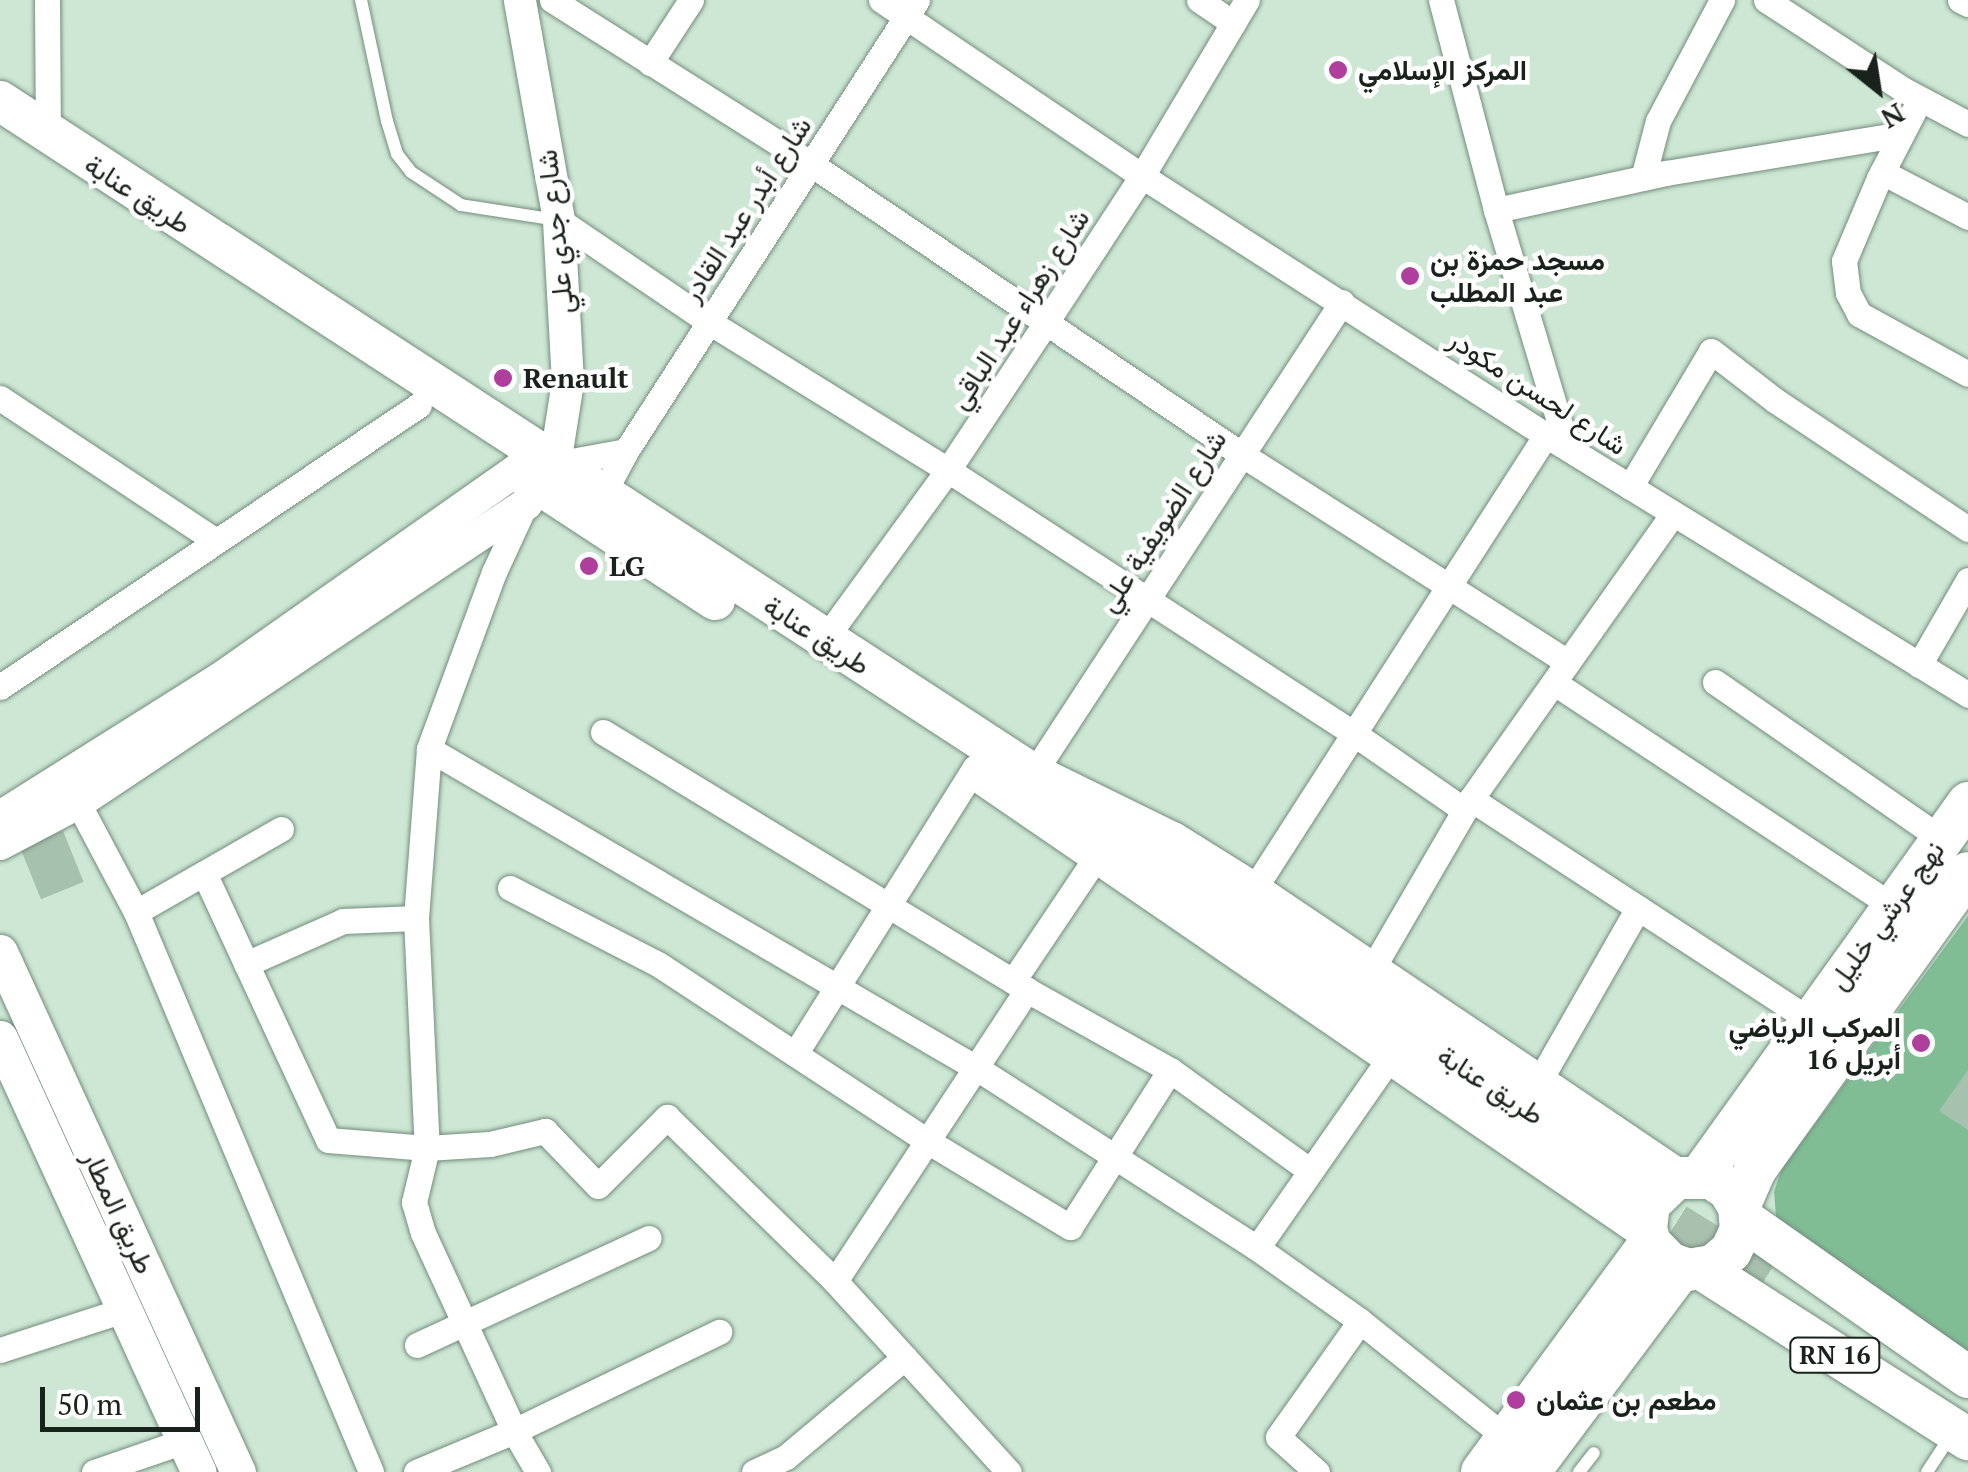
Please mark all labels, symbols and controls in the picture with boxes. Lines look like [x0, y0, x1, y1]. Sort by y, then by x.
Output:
north arrow [1828, 40, 1928, 140]
place label: المركز الإسلامي [1358, 53, 1527, 87]
marker: المركز الإسلامي [1327, 59, 1349, 81]
text: N [1875, 95, 1912, 138]
street label: شارع أبدر عبد القادر [674, 110, 818, 308]
street label: طريق عنابة [78, 147, 198, 241]
street label: شارع جدي علي [530, 148, 580, 316]
street label: شارع زهراء عبد الباقي [942, 203, 1096, 415]
place label: مسجد حمزة بن عبد المطلب [1430, 243, 1605, 309]
marker: مسجد حمزة بن عبد المطلب [1399, 265, 1421, 287]
street label: شارع لحسن مكودر [1443, 322, 1633, 462]
place label: Renault [523, 361, 628, 395]
marker: Renault [492, 367, 514, 389]
street label: شارع الضويفية علي [1091, 424, 1233, 618]
place label: LG [609, 549, 645, 583]
marker: LG [578, 555, 600, 577]
street label: طريق عنابة [757, 588, 877, 682]
street label: نهج عرشي خليل [1821, 834, 1951, 996]
place label: المركب الرياضي 16 أبريل [1729, 1010, 1901, 1076]
marker: المركب الرياضي 16 أبريل [1910, 1032, 1932, 1054]
street label: طريق عنابة [1431, 1038, 1551, 1132]
street label: طريق المطار [76, 1145, 162, 1279]
road number: RN 16 [1788, 1335, 1882, 1375]
scale bar [45, 1367, 205, 1429]
place label: مطعم بن عثمان [1536, 1383, 1716, 1417]
text: 50 m [57, 1384, 122, 1424]
marker: مطعم بن عثمان [1505, 1389, 1527, 1411]

